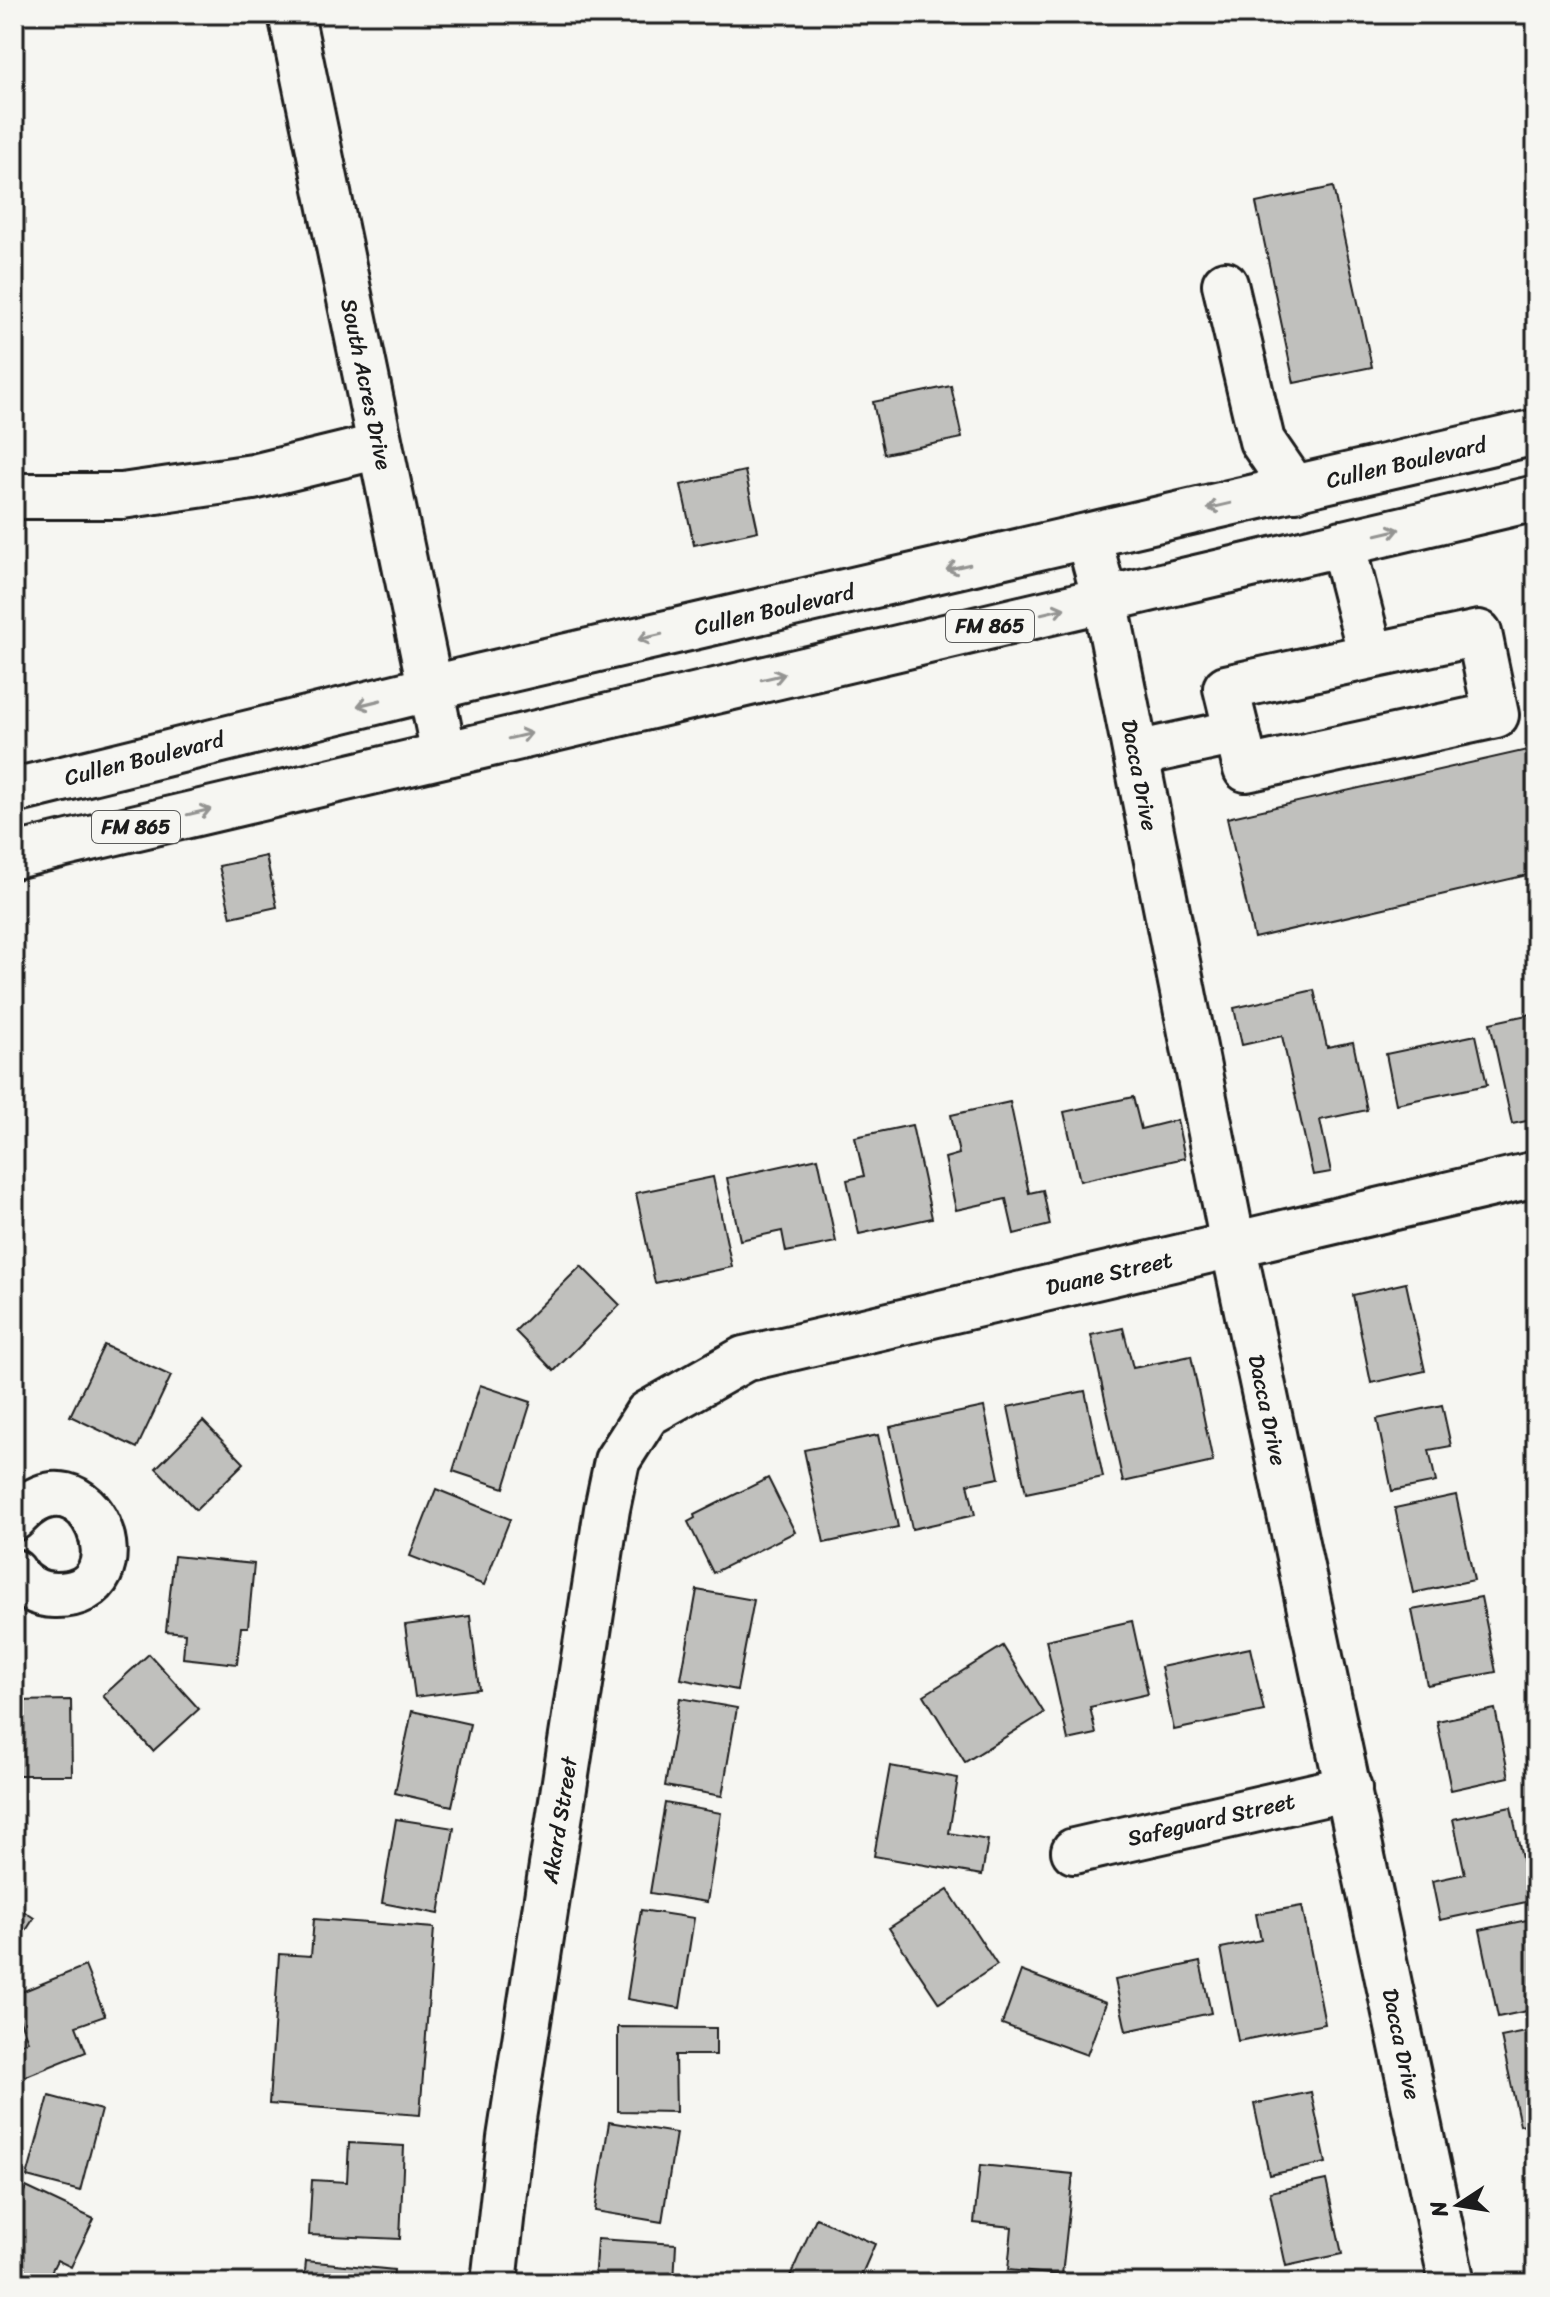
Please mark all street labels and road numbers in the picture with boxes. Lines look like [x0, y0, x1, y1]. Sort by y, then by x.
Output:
street label: South Acres Drive [329, 295, 404, 474]
street label: Cullen Boulevard [1322, 425, 1491, 500]
street label: Cullen Boulevard [690, 572, 859, 647]
road number: FM 865 [946, 610, 1034, 642]
street label: Dacca Drive [1110, 716, 1169, 834]
street label: Cullen Boulevard [60, 720, 229, 797]
road number: FM 865 [92, 811, 180, 843]
street label: Duane Street [1042, 1240, 1177, 1307]
street label: Dacca Drive [1237, 1351, 1298, 1469]
street label: Akard Street [530, 1753, 589, 1887]
street label: Safeguard Street [1123, 1781, 1299, 1858]
street label: Dacca Drive [1371, 1985, 1432, 2103]

